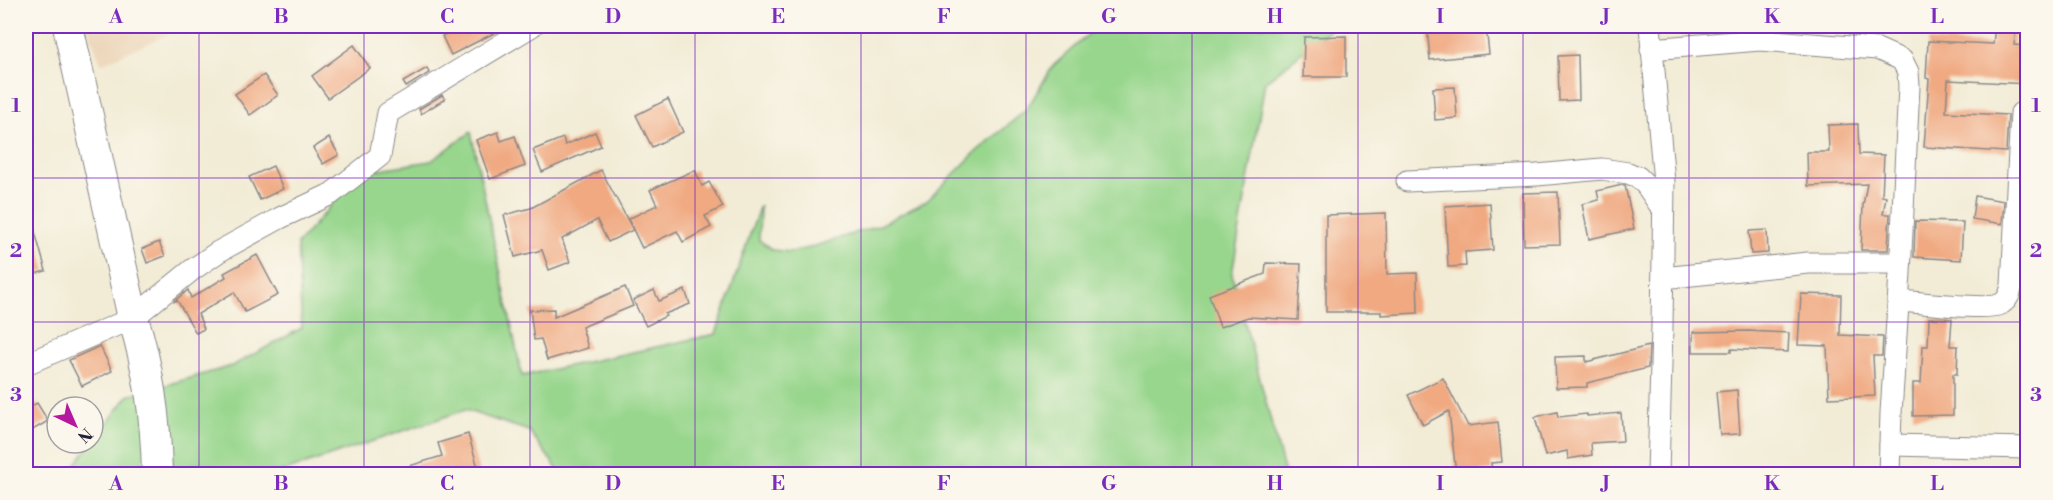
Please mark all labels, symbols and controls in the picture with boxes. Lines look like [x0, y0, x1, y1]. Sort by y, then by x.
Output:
text: A [108, 5, 124, 30]
text: B [273, 5, 289, 30]
text: C [440, 5, 454, 30]
text: D [605, 5, 621, 30]
text: E [771, 5, 785, 30]
text: F [937, 5, 951, 30]
text: G [1101, 5, 1117, 30]
text: H [1267, 5, 1284, 30]
text: I [1436, 5, 1444, 30]
text: J [1599, 5, 1610, 30]
text: K [1764, 5, 1781, 30]
text: L [1930, 5, 1944, 30]
text: 1 [11, 94, 21, 119]
text: 1 [2031, 94, 2041, 119]
text: 2 [10, 239, 22, 264]
text: 2 [2030, 239, 2042, 264]
text: 3 [10, 383, 22, 408]
text: 3 [2030, 383, 2042, 408]
north arrow [45, 395, 105, 455]
text: N [73, 423, 96, 447]
text: A [108, 472, 124, 497]
text: B [273, 472, 289, 497]
text: C [440, 472, 454, 497]
text: D [605, 472, 621, 497]
text: E [771, 472, 785, 497]
text: F [937, 472, 951, 497]
text: G [1101, 472, 1117, 497]
text: H [1267, 472, 1284, 497]
text: I [1436, 472, 1444, 497]
text: J [1599, 472, 1610, 497]
text: K [1764, 472, 1781, 497]
text: L [1930, 472, 1944, 497]

